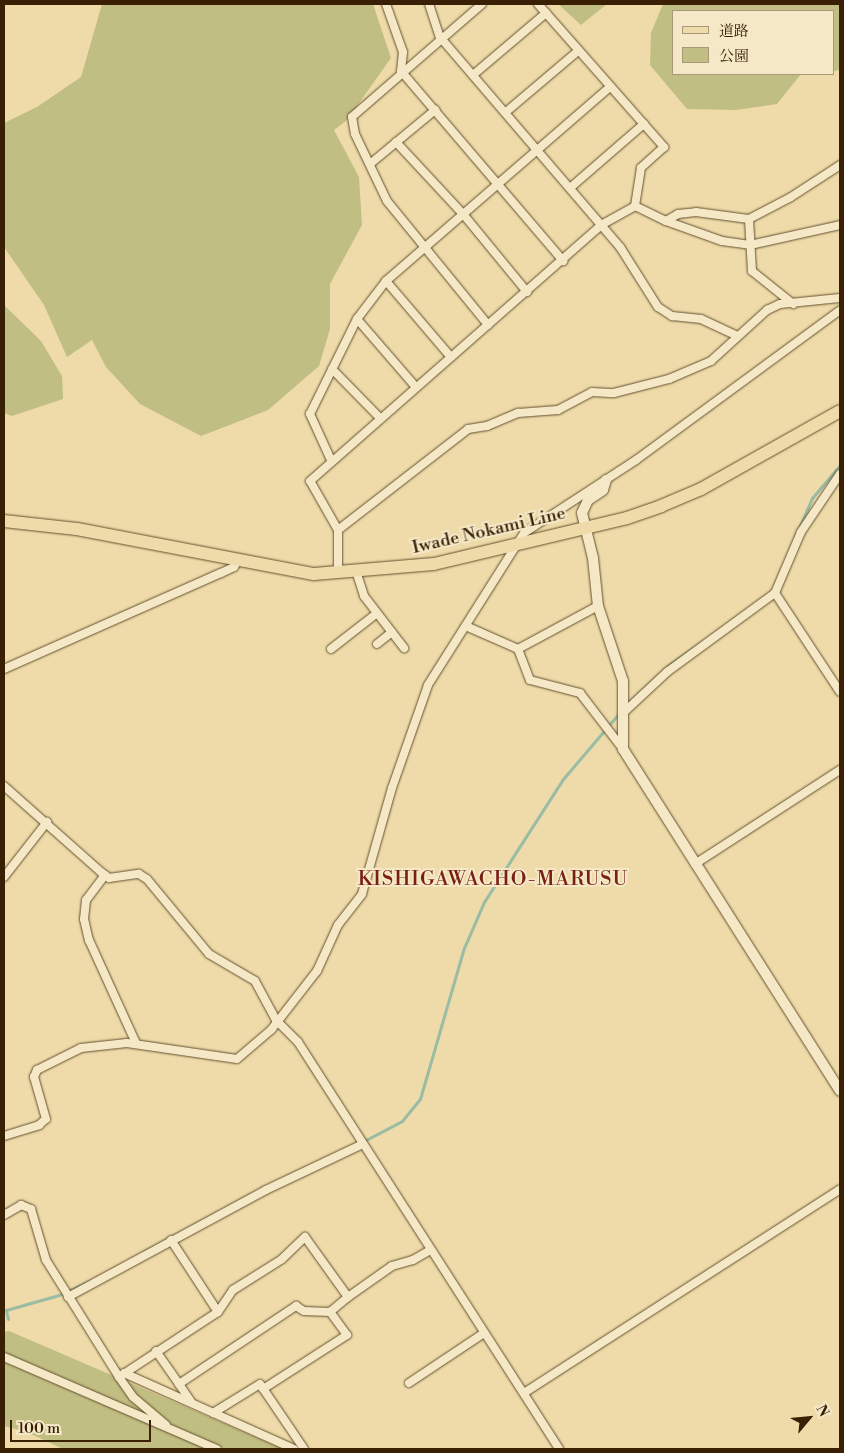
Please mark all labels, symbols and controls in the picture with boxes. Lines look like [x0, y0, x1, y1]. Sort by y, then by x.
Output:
legend [672, 10, 834, 75]
text: 道路 [719, 22, 749, 41]
text: 公園 [719, 47, 749, 66]
street label: Iwade Nokami Line [410, 503, 568, 559]
district label: KISHIGAWACHO-MARUSU [355, 867, 631, 891]
north arrow [784, 1393, 834, 1443]
text: N [812, 1402, 833, 1420]
scale bar [12, 1410, 154, 1442]
text: 100 m [18, 1419, 60, 1438]

